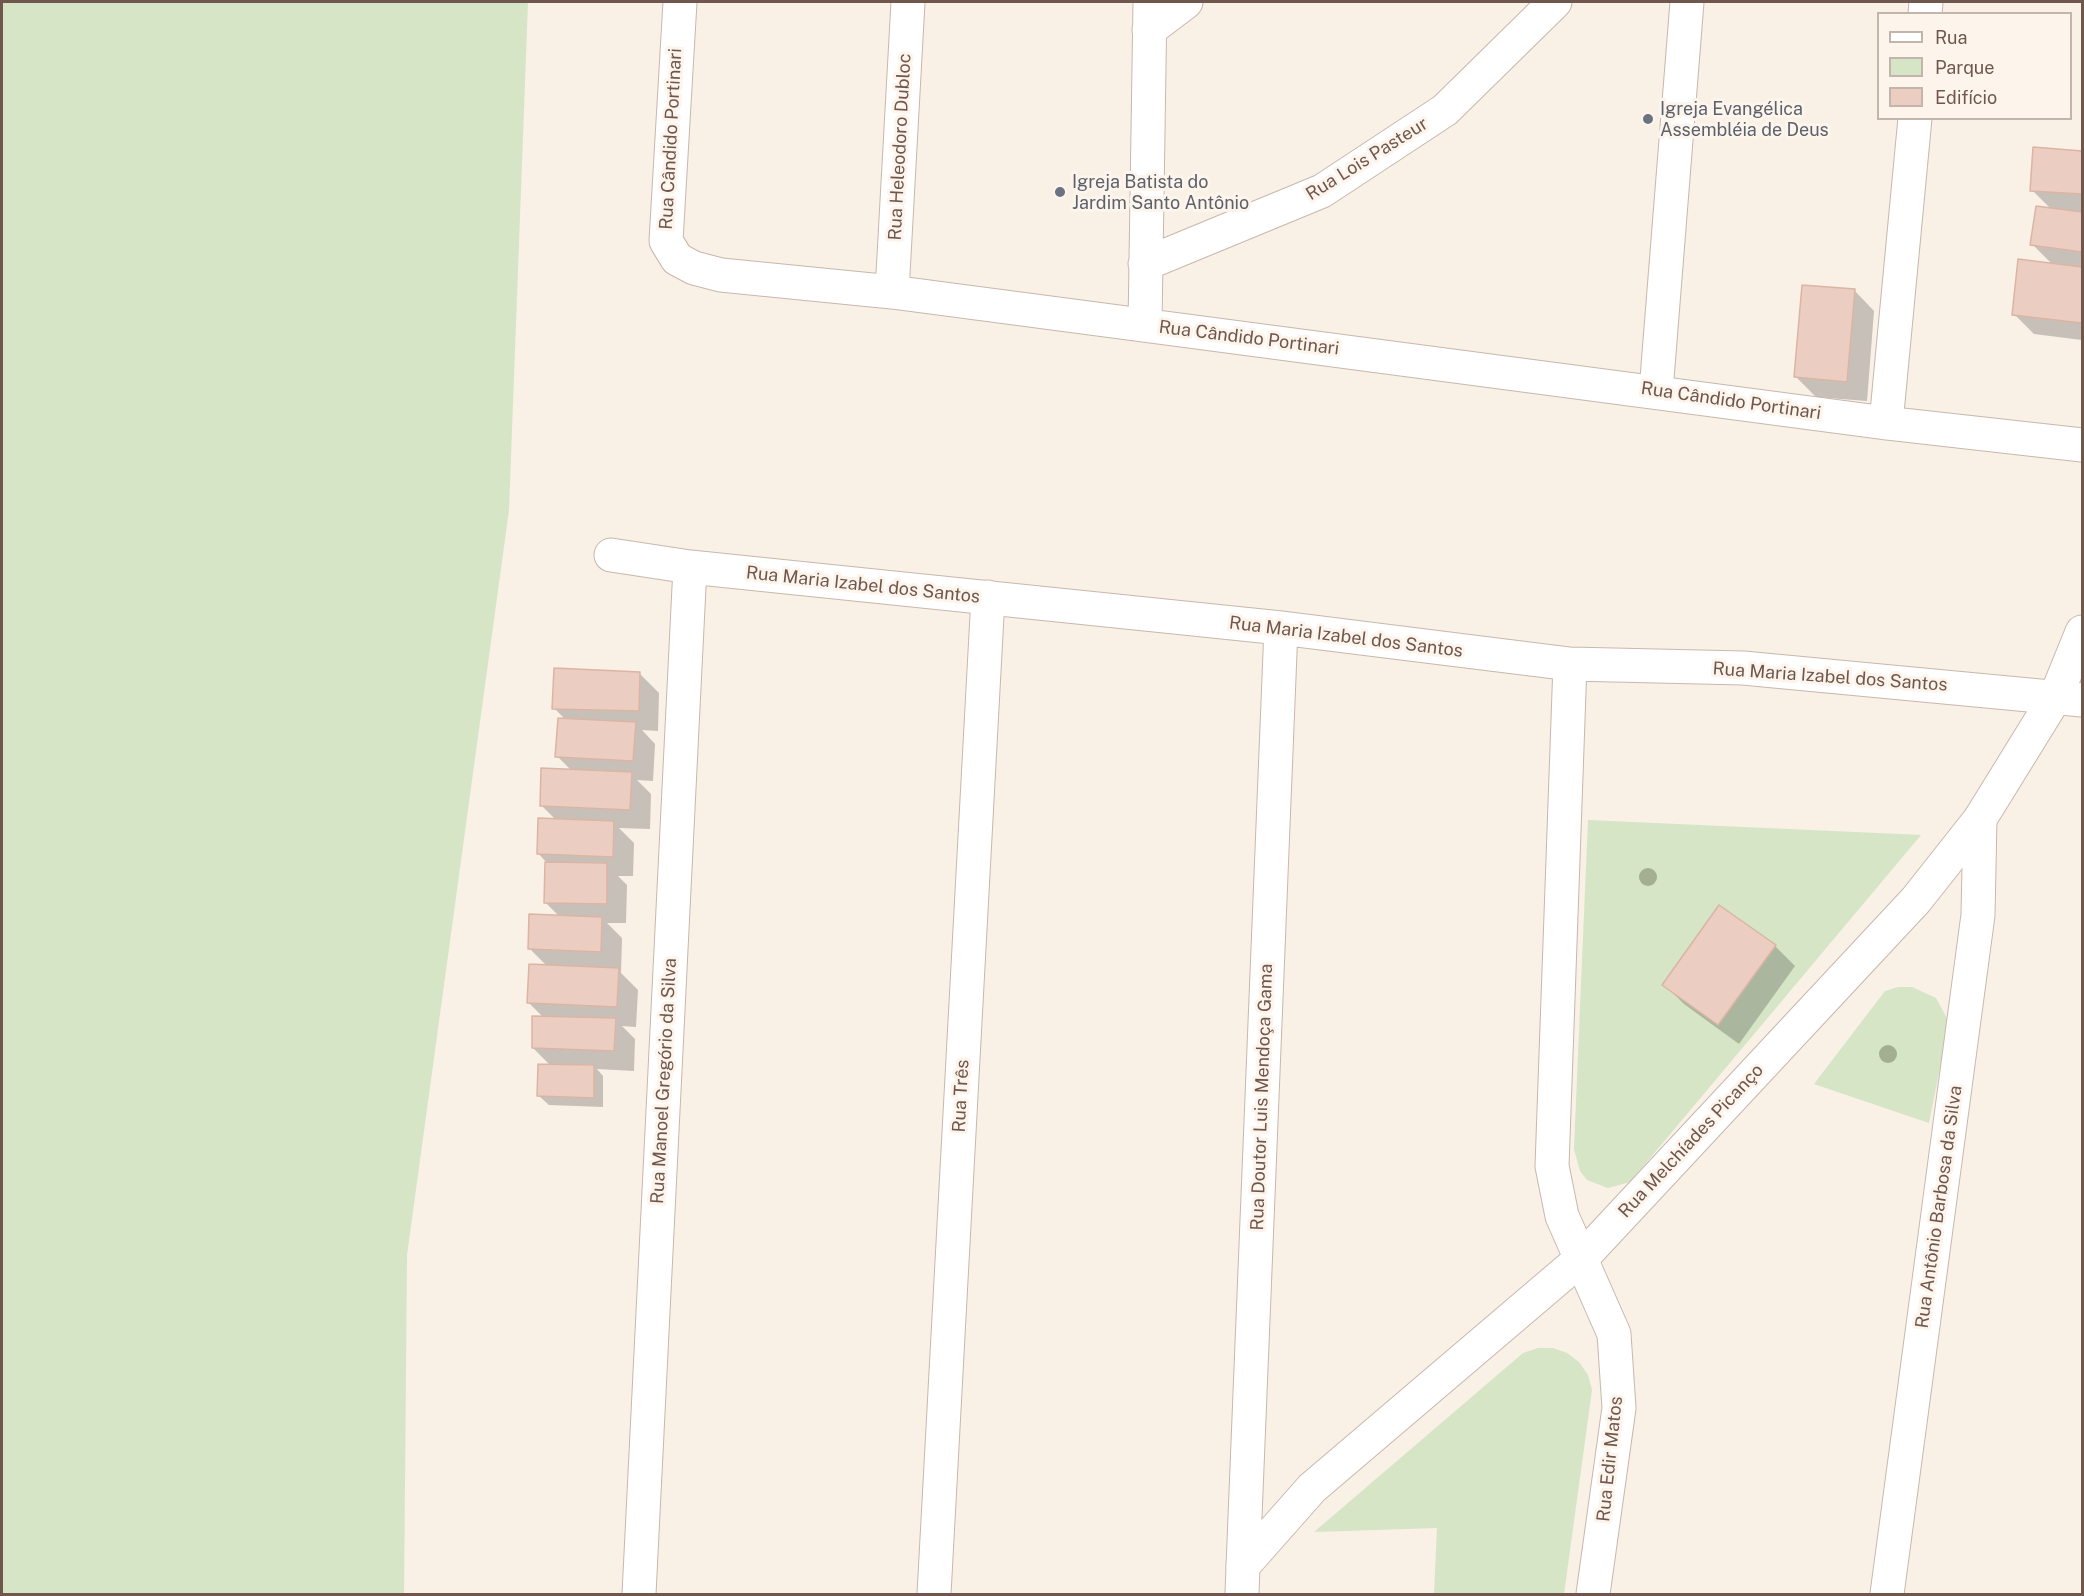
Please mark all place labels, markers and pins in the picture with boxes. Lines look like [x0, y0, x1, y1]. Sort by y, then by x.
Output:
place label: Igreja Evangélica Assembléia de Deus [1660, 98, 1829, 140]
marker: Igreja Evangélica Assembléia de Deus [1641, 112, 1655, 126]
place label: Igreja Batista do Jardim Santo Antônio [1072, 171, 1249, 213]
marker: Igreja Batista do Jardim Santo Antônio [1053, 185, 1067, 199]

